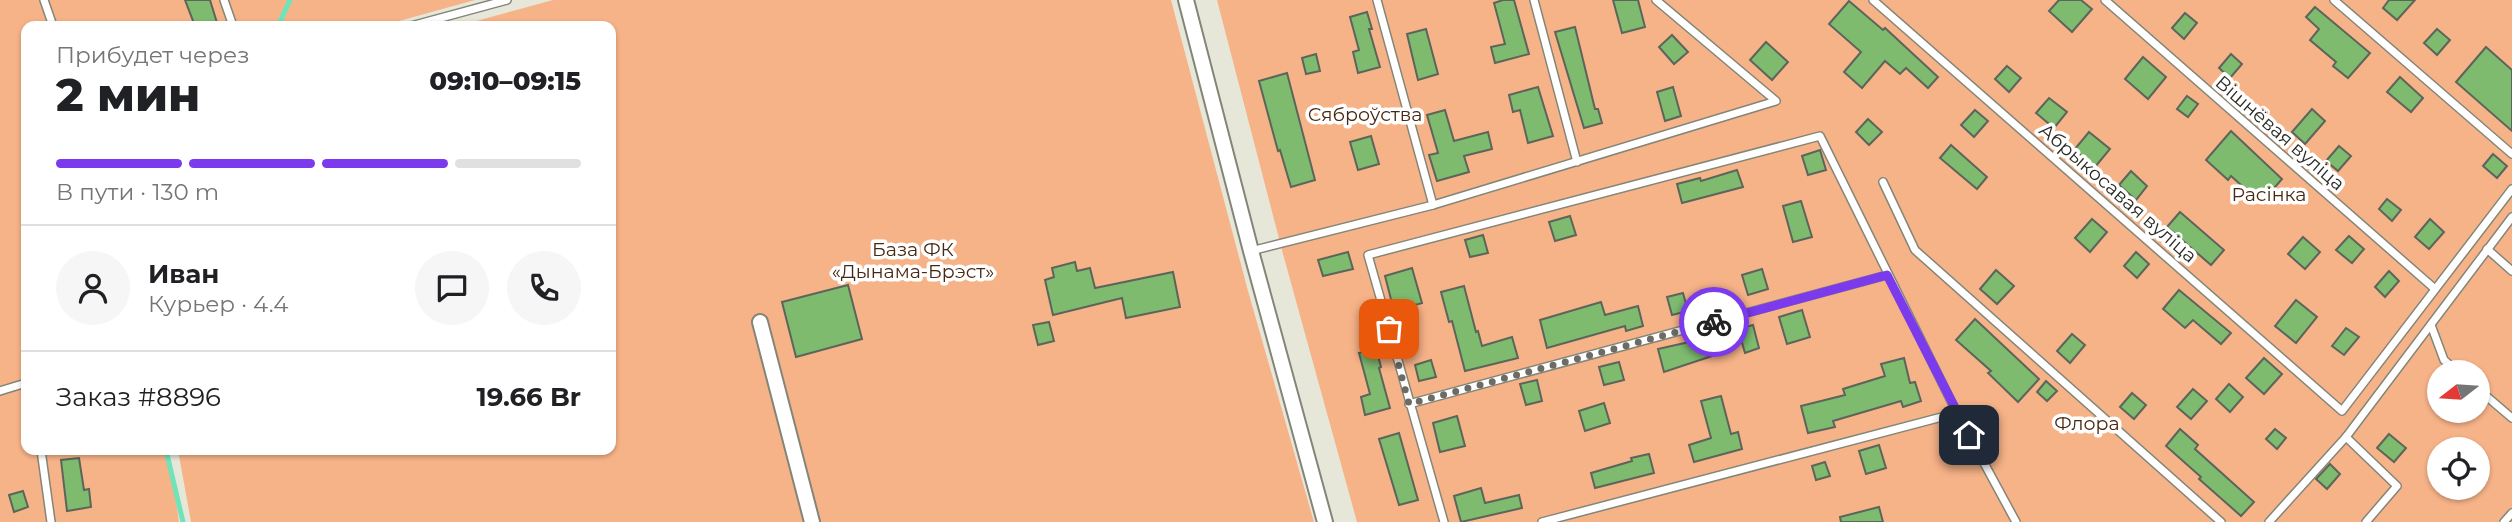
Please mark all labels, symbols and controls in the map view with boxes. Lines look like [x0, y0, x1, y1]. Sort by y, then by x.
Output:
text: Прибудет через [56, 41, 250, 69]
text: 09:10–09:15 [429, 65, 581, 97]
text: 2 мин [56, 66, 200, 123]
street label: Вішнёвая вуліца [2211, 71, 2349, 195]
park label: Сяброўства [1308, 103, 1422, 126]
street label: Абрыкосавая вуліца [2035, 118, 2201, 268]
text: В пути · 130 m [56, 178, 219, 206]
park label: Расінка [2232, 183, 2306, 206]
park label: База ФК «Дынама-Брэст» [832, 238, 994, 283]
button: person [56, 251, 130, 325]
button: chat [415, 251, 489, 325]
button: phone [507, 251, 581, 325]
text: Иван [148, 258, 219, 290]
courier [1679, 287, 1749, 357]
text: Курьер · 4.4 [148, 290, 288, 318]
pin [1359, 299, 1419, 359]
icon: bike [1695, 303, 1733, 341]
icon: bag [1370, 310, 1408, 348]
north arrow [2427, 360, 2490, 424]
map controls [2427, 360, 2490, 500]
text: Заказ #8896 [56, 381, 221, 413]
text: 19.66 Br [477, 381, 581, 413]
pin [1939, 405, 1999, 465]
park label: Флора [2054, 412, 2120, 435]
icon: home [1950, 416, 1988, 454]
button: locate [2427, 437, 2490, 500]

